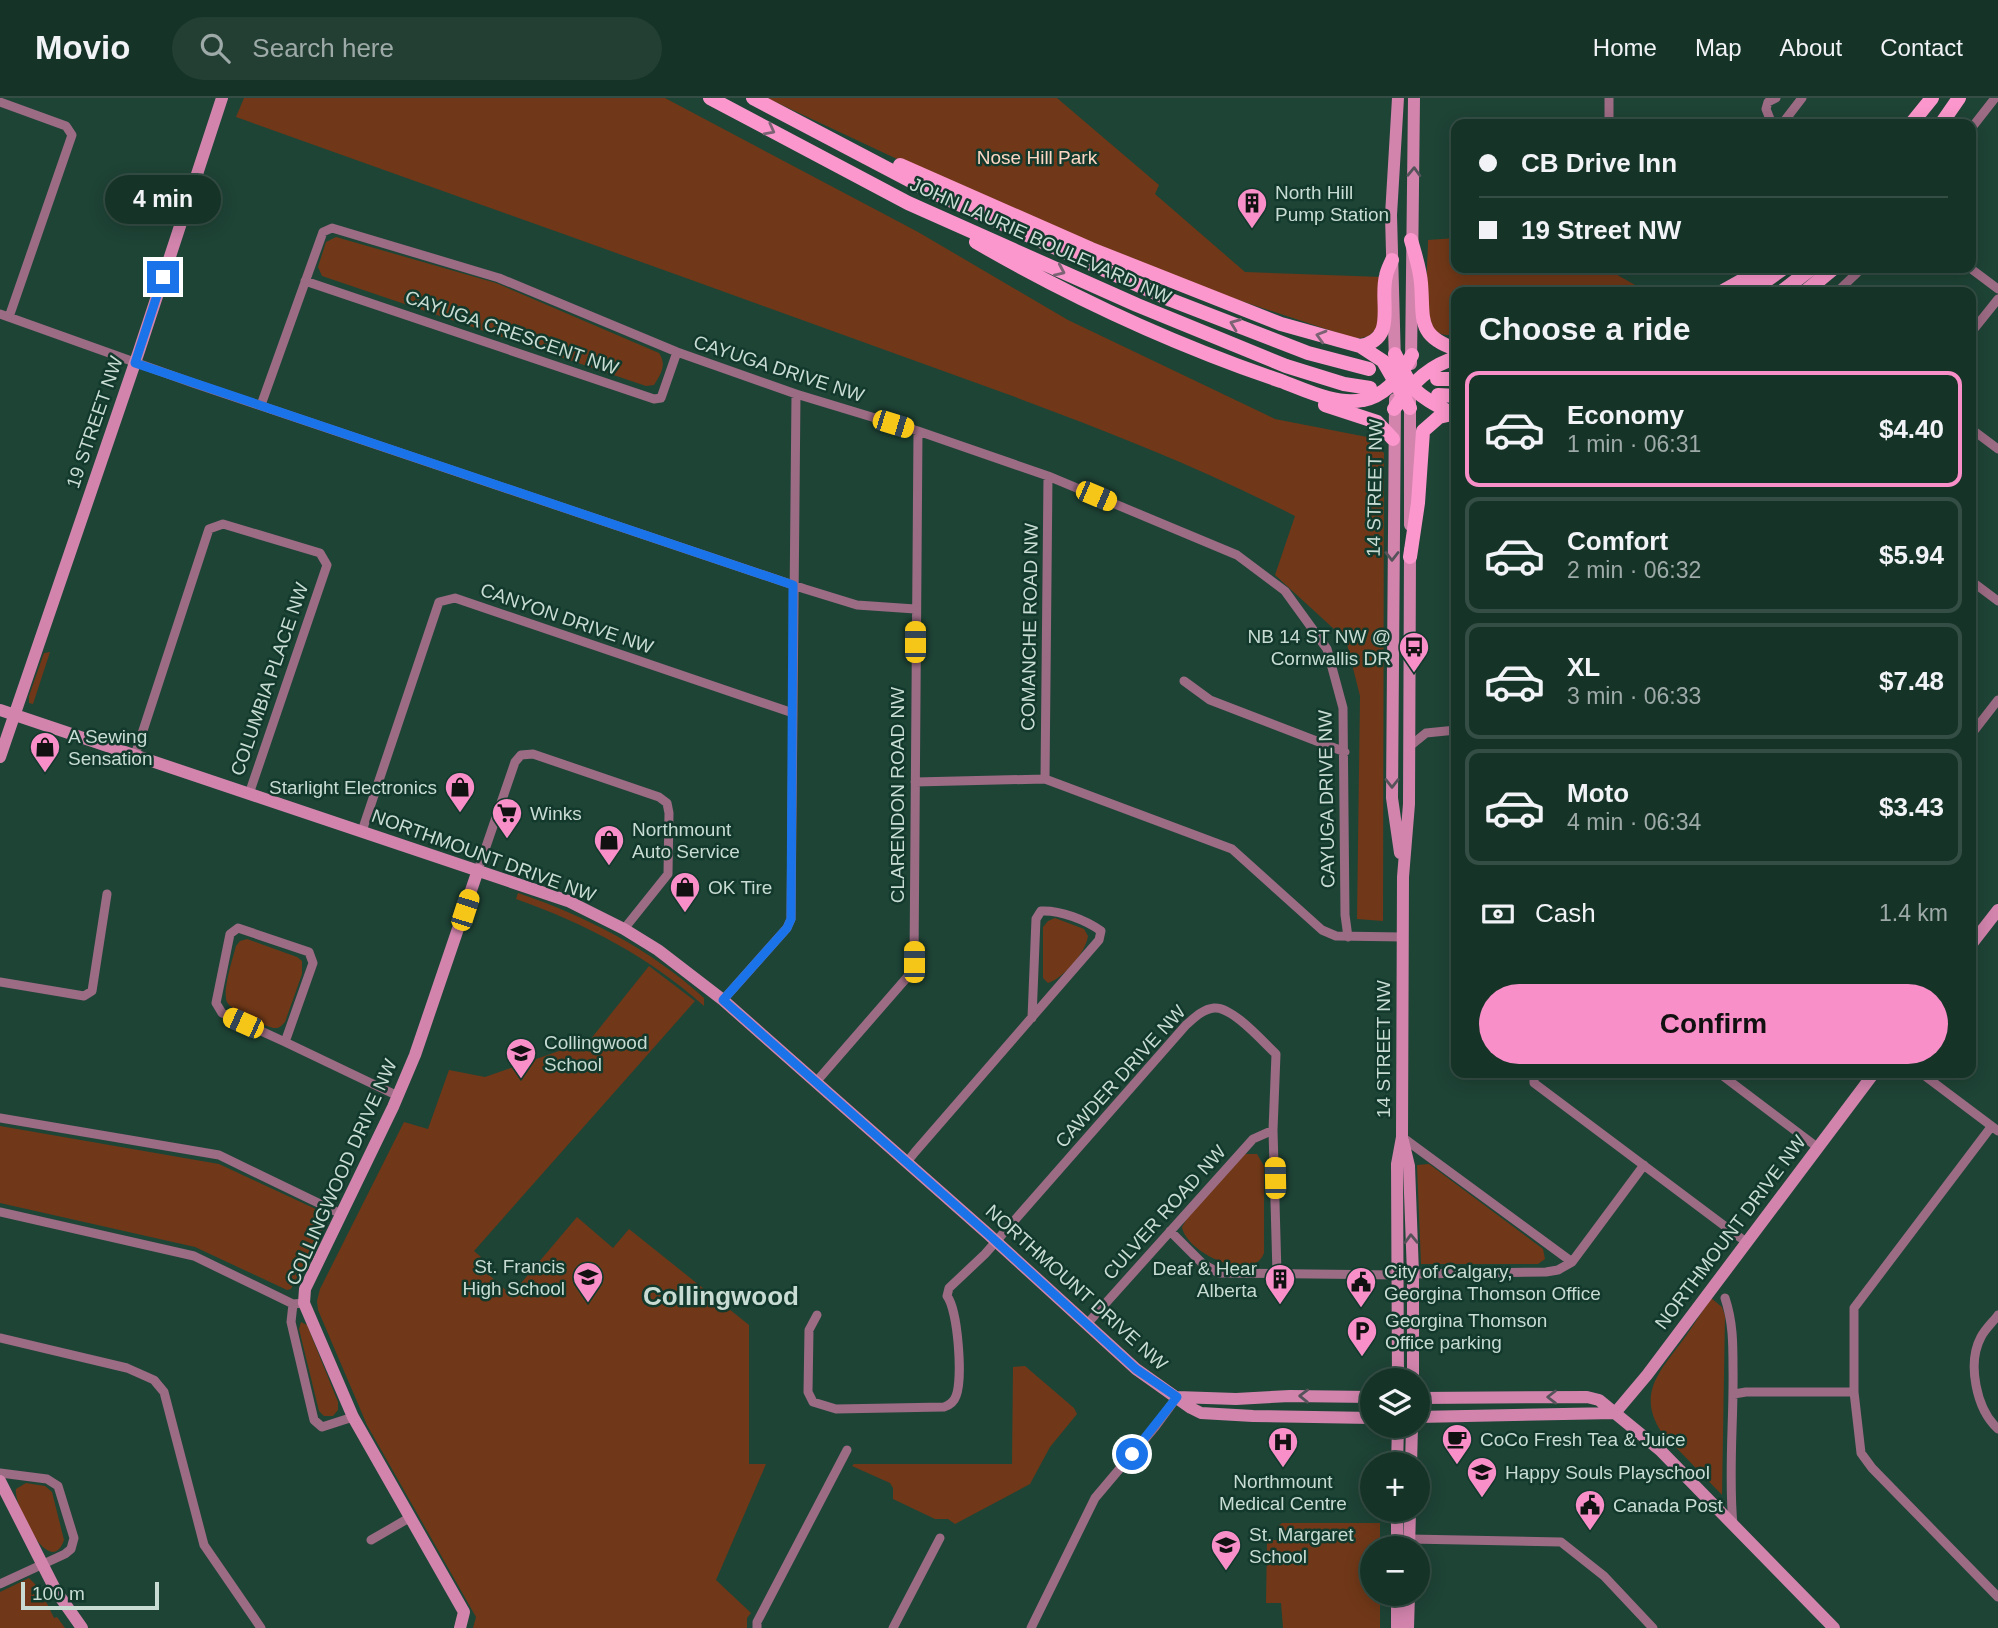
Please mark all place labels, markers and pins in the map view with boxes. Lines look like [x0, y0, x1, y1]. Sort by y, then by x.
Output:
place label: North Hill Pump Station [1275, 182, 1389, 225]
building icon: North Hill Pump Station [1235, 186, 1269, 230]
place label: NB 14 ST NW @ Cornwallis DR [1247, 626, 1391, 669]
bus stop icon: NB 14 ST NW @ Cornwallis DR [1397, 630, 1431, 674]
place label: A Sewing Sensation [68, 726, 153, 769]
shop icon: A Sewing Sensation [28, 730, 62, 774]
shop icon: Starlight Electronics [443, 770, 477, 814]
place label: Starlight Electronics [269, 777, 437, 798]
supermarket icon: Winks [490, 796, 524, 840]
place label: Winks [530, 803, 582, 824]
place label: Northmount Auto Service [632, 819, 740, 862]
shop icon: Northmount Auto Service [592, 823, 626, 867]
shop icon: OK Tire [668, 870, 702, 914]
place label: OK Tire [708, 877, 772, 898]
place label: Collingwood School [544, 1032, 648, 1075]
school or university icon: Collingwood School [504, 1036, 538, 1080]
place label: St. Francis High School [463, 1256, 565, 1299]
place label: Deaf & Hear Alberta [1152, 1258, 1258, 1301]
school or university icon: St. Francis High School [571, 1260, 605, 1304]
place label: City of Calgary, Georgina Thomson Office [1384, 1261, 1601, 1304]
building icon: Deaf & Hear Alberta [1263, 1262, 1297, 1306]
public building icon: City of Calgary, Georgina Thomson Office [1344, 1265, 1378, 1309]
place label: Georgina Thomson Office parking [1385, 1310, 1547, 1353]
parking icon: Georgina Thomson Office parking [1345, 1314, 1379, 1358]
cafe icon: CoCo Fresh Tea & Juice [1440, 1422, 1474, 1466]
hospital icon: Northmount Medical Centre [1266, 1425, 1300, 1469]
place label: CoCo Fresh Tea & Juice [1480, 1429, 1686, 1450]
school or university icon: Happy Souls Playschool [1465, 1455, 1499, 1499]
place label: Happy Souls Playschool [1505, 1462, 1710, 1483]
place label: Northmount Medical Centre [1219, 1471, 1347, 1514]
public building icon: Canada Post [1573, 1488, 1607, 1532]
place label: Canada Post [1613, 1495, 1724, 1516]
place label: St. Margaret School [1249, 1524, 1354, 1567]
school or university icon: St. Margaret School [1209, 1528, 1243, 1572]

